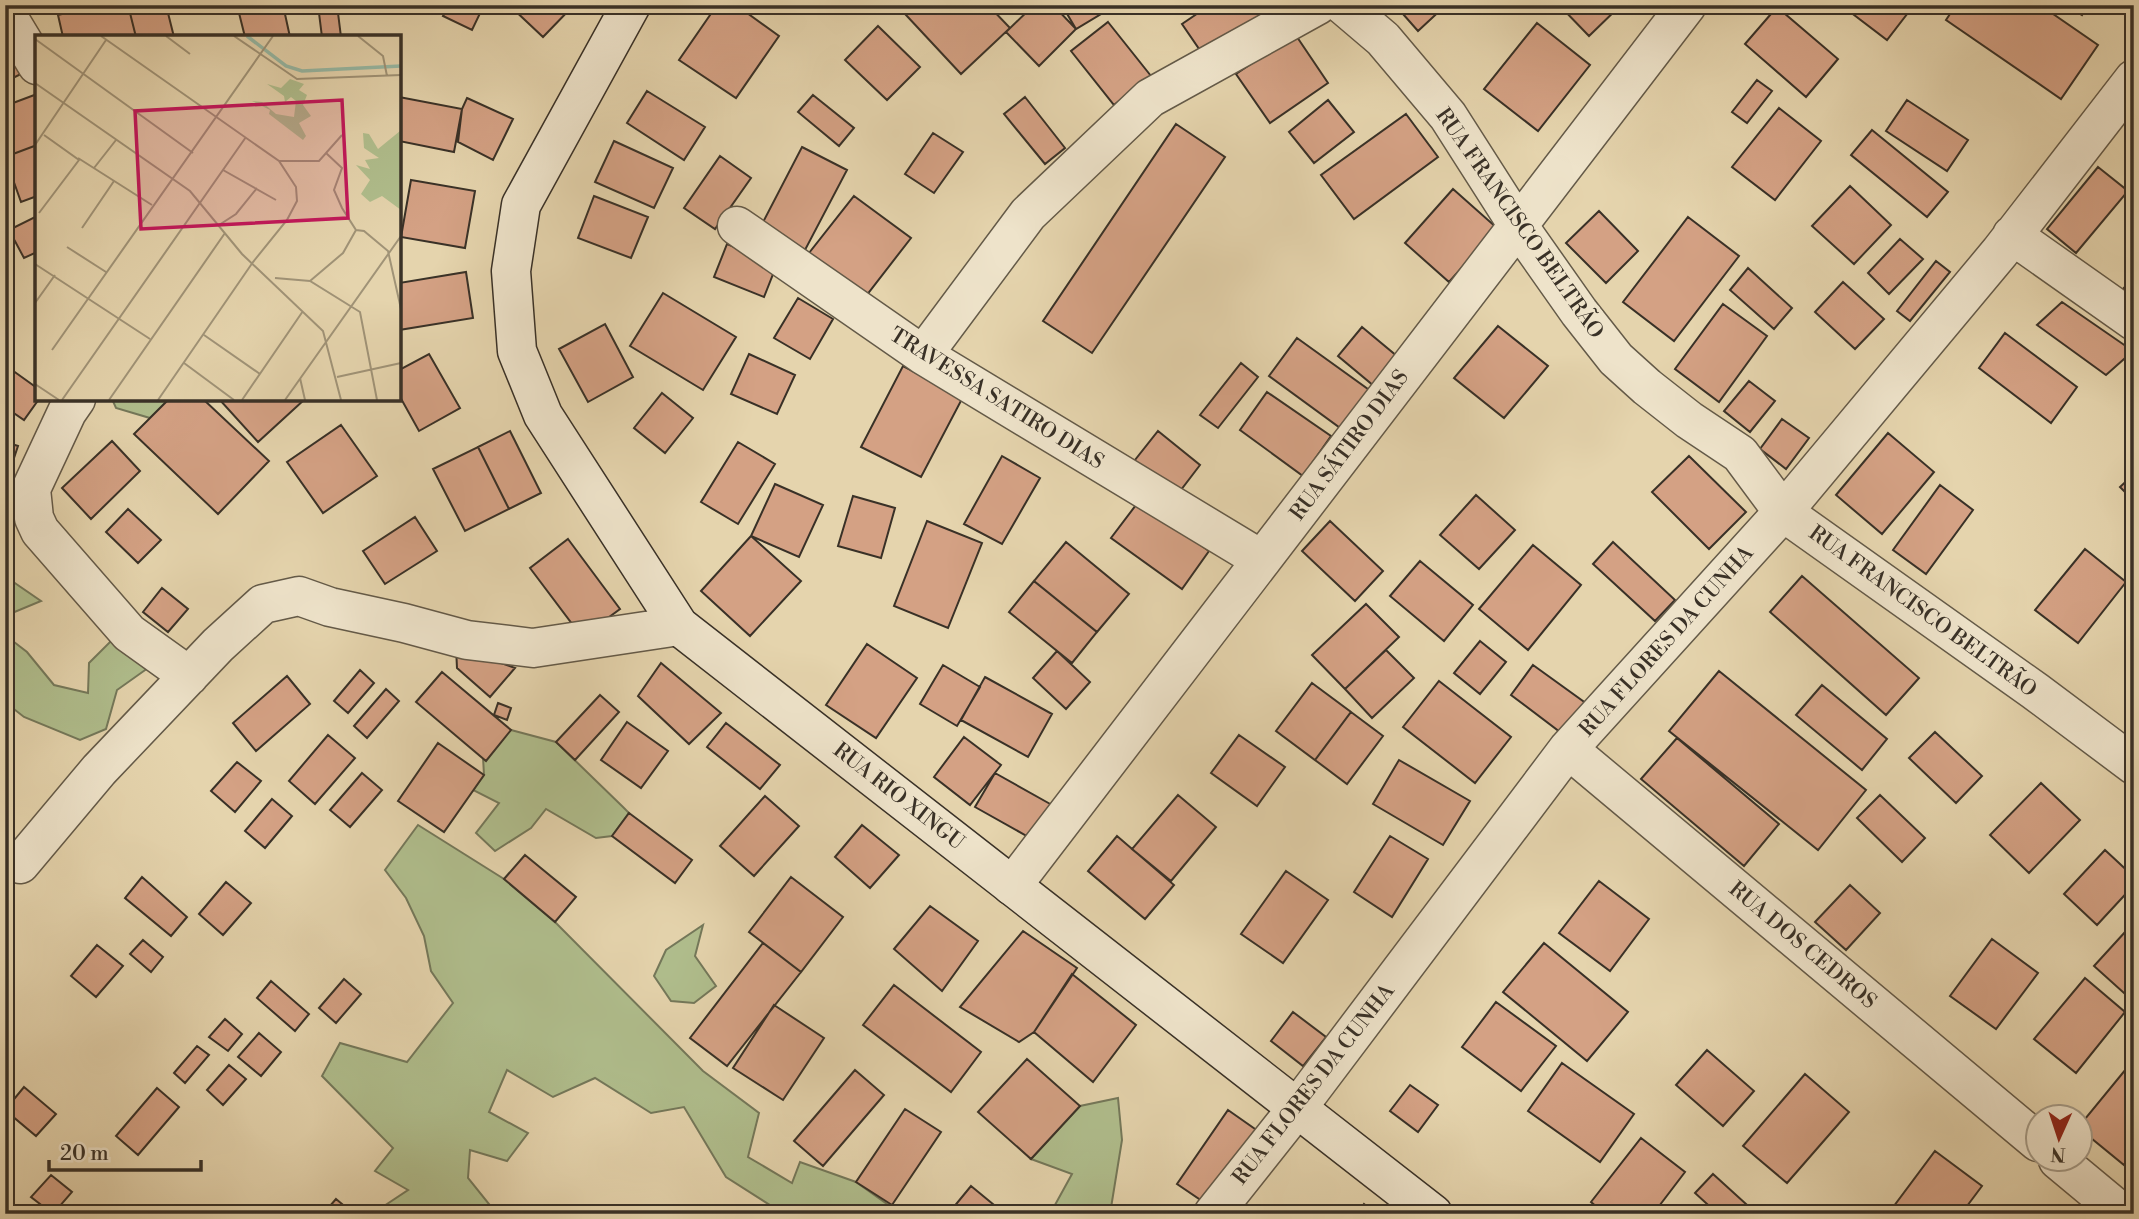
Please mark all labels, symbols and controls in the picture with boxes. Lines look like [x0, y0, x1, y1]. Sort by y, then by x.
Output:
inset map [35, 35, 401, 401]
street label: RUA FRANCISCO BELTRÃO [1430, 102, 1610, 344]
street label: TRAVESSA SATIRO DIAS [885, 322, 1108, 475]
street label: RUA SÁTIRO DIAS [1283, 364, 1415, 526]
street label: RUA FRANCISCO BELTRÃO [1803, 519, 2043, 703]
street label: RUA FLORES DA CUNHA [1574, 540, 1760, 742]
street label: RUA RIO XINGU [828, 738, 969, 856]
street label: RUA DOS CEDROS [1723, 876, 1881, 1015]
street label: RUA FLORES DA CUNHA [1227, 979, 1401, 1190]
north arrow [2024, 1104, 2094, 1174]
scale bar [49, 1128, 201, 1172]
text: 20 m [60, 1141, 109, 1167]
text: N [2050, 1142, 2066, 1166]

